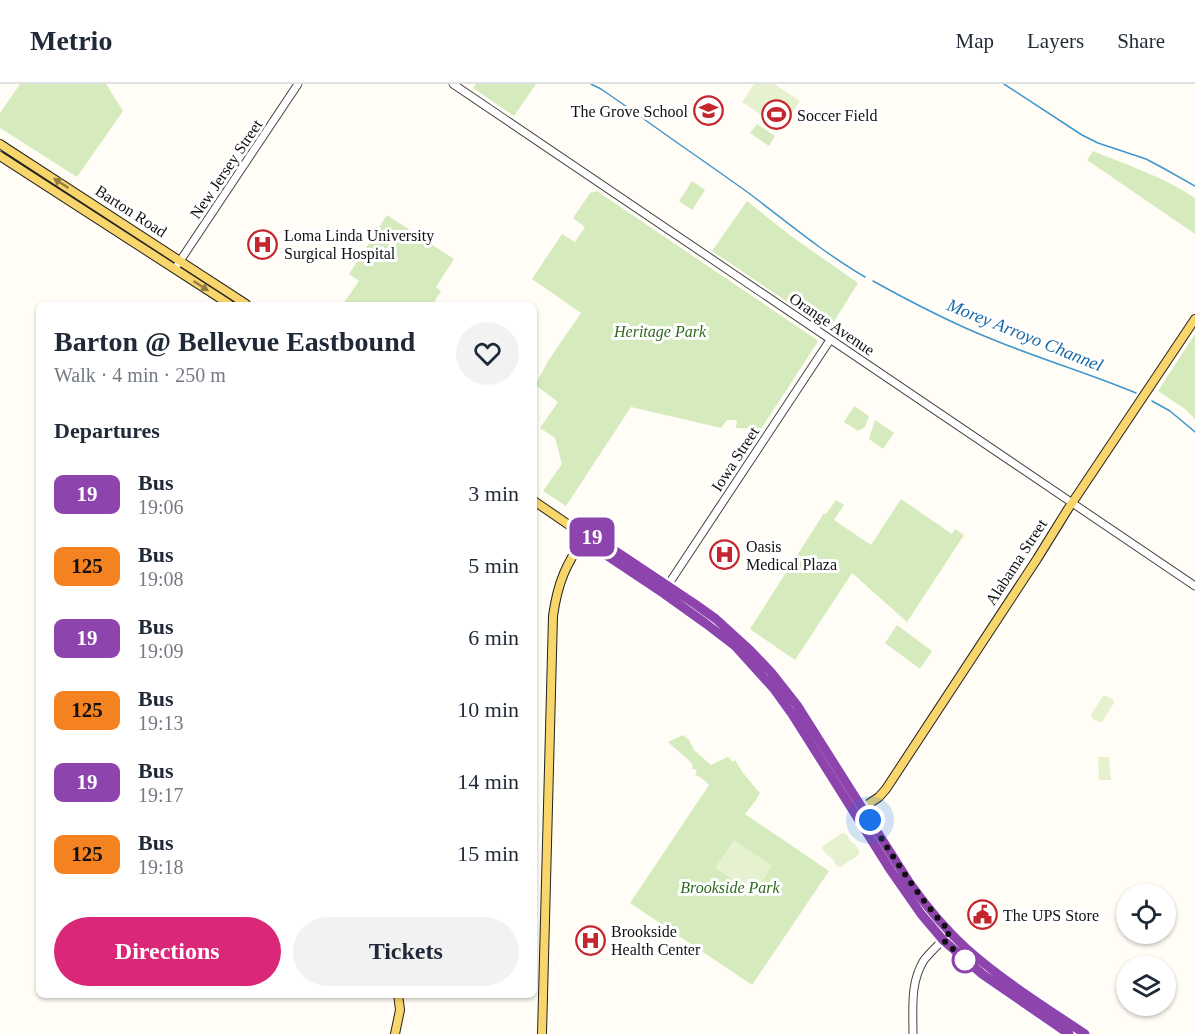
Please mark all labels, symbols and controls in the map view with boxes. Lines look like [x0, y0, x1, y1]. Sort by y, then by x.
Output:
text: Metrio [30, 25, 112, 56]
text: Map [956, 29, 994, 53]
text: Layers [1027, 29, 1084, 53]
text: Share [1117, 29, 1165, 53]
school or university icon: The Grove School [693, 95, 725, 127]
sports icon: Soccer Field [760, 99, 792, 131]
place label: The Grove School [571, 103, 689, 120]
place label: Soccer Field [797, 107, 877, 124]
street label: New Jersey Street [187, 116, 266, 222]
one-way arrow [53, 178, 69, 189]
street label: Barton Road [92, 182, 170, 240]
place label: Loma Linda University Surgical Hospital [284, 227, 434, 263]
hospital icon: Loma Linda University Surgical Hospital [247, 228, 279, 260]
one-way arrow [193, 281, 210, 292]
street label: Orange Avenue [786, 289, 878, 359]
water label: Morey Arroyo Channel [943, 294, 1106, 375]
button: heart [456, 322, 519, 385]
park label: Heritage Park [613, 323, 707, 341]
text: Barton @ Bellevue Eastbound [54, 326, 415, 357]
text: Walk · 4 min · 250 m [54, 364, 226, 386]
text: Departures [54, 418, 160, 443]
street label: Iowa Street [708, 423, 762, 494]
text: Bus [138, 470, 173, 495]
text: 3 min [468, 481, 519, 506]
text: 19 [77, 482, 98, 506]
text: 19:06 [138, 496, 184, 518]
street label: Alabama Street [982, 515, 1050, 608]
line badge: 19 [565, 518, 619, 556]
text: 19 [582, 525, 603, 549]
place label: Oasis Medical Plaza [746, 538, 837, 573]
hospital icon: Oasis Medical Plaza [709, 539, 741, 571]
text: Bus [138, 542, 173, 567]
text: 5 min [468, 553, 519, 578]
text: 125 [71, 554, 103, 578]
text: 19:08 [138, 568, 184, 590]
text: Bus [138, 614, 173, 639]
text: 6 min [468, 625, 519, 650]
text: 19 [77, 626, 98, 650]
text: 19:09 [138, 640, 184, 662]
text: Bus [138, 686, 173, 711]
text: 10 min [457, 697, 519, 722]
text: 125 [71, 698, 103, 722]
text: 19:13 [138, 712, 184, 734]
text: Bus [138, 758, 173, 783]
text: 14 min [457, 769, 519, 794]
text: 19 [77, 770, 98, 794]
text: 19:17 [138, 784, 184, 806]
your location [855, 805, 885, 835]
text: Bus [138, 830, 173, 855]
text: 15 min [457, 841, 519, 866]
text: 125 [71, 842, 103, 866]
text: 19:18 [138, 856, 184, 878]
park label: Brookside Park [680, 879, 781, 896]
map controls [1116, 884, 1176, 1016]
button: locate [1116, 884, 1176, 944]
public building icon: The UPS Store [966, 899, 998, 931]
place label: The UPS Store [1003, 907, 1099, 924]
button: Directions [54, 917, 281, 986]
button: Tickets [293, 917, 519, 986]
place label: Brookside Health Center [611, 923, 701, 958]
hospital icon: Brookside Health Center [574, 924, 606, 956]
unlabelled marker [952, 947, 978, 973]
button: layers [1116, 956, 1176, 1016]

